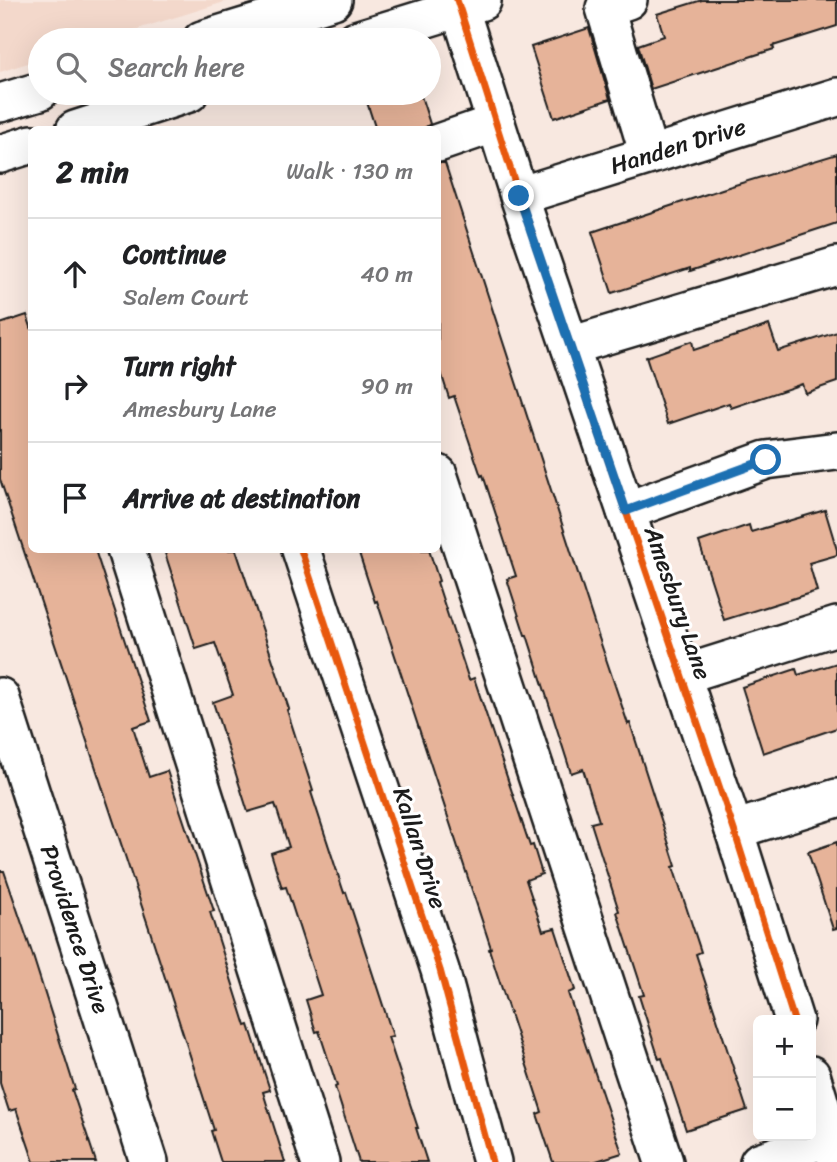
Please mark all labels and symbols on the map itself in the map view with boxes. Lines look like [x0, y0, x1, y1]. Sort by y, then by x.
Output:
street label: Handen Drive [605, 105, 751, 187]
route end [503, 180, 534, 211]
route start [750, 444, 781, 475]
street label: Amesbury Lane [632, 519, 724, 686]
street label: Kallan Drive [381, 782, 459, 914]
street label: Providence Drive [28, 839, 122, 1019]

